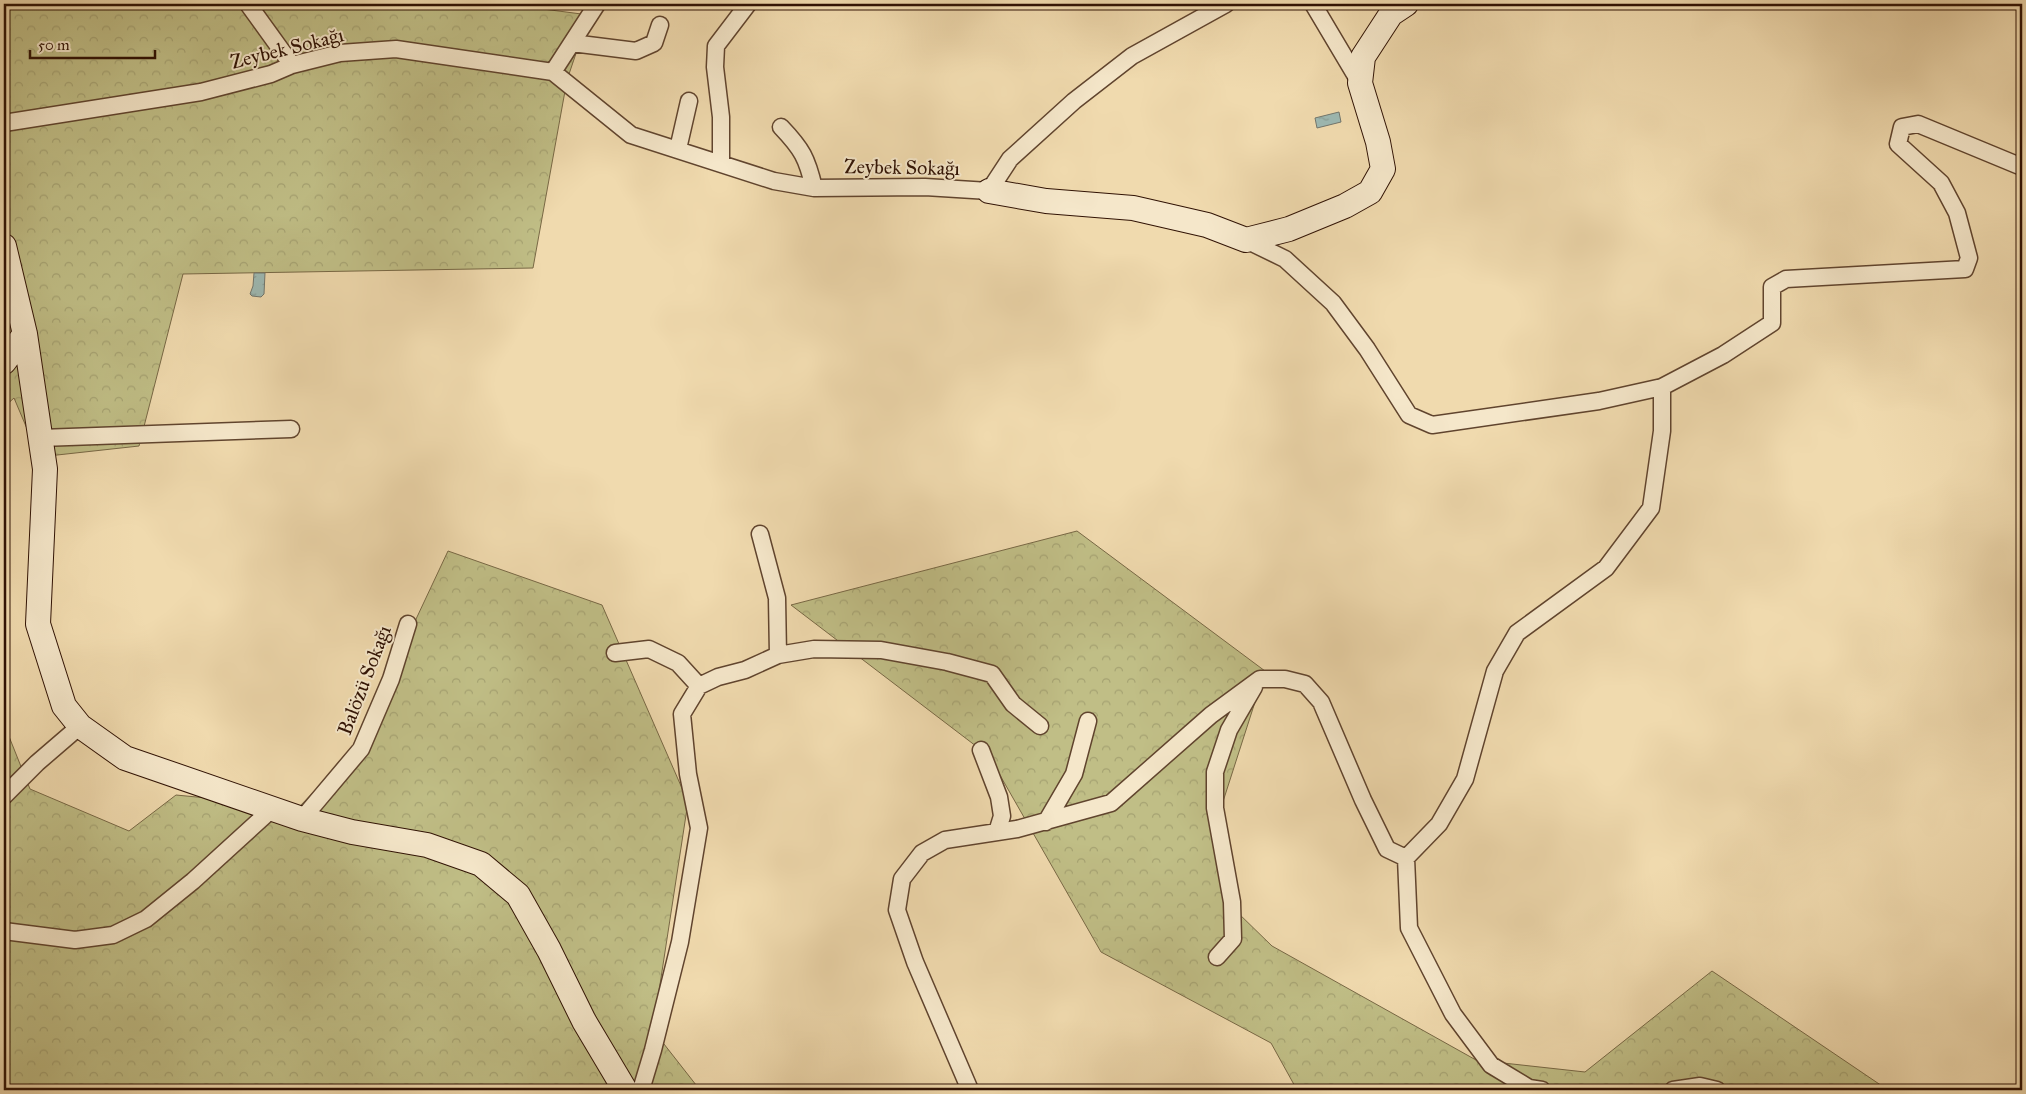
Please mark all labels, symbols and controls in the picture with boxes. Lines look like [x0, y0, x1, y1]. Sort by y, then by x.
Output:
street label: Zeybek Sokağı [228, 22, 347, 75]
scale bar [30, 28, 155, 60]
text: 50 m [38, 36, 70, 54]
street label: Zeybek Sokağı [844, 154, 961, 181]
street label: Balözü Sokağı [332, 621, 397, 739]

